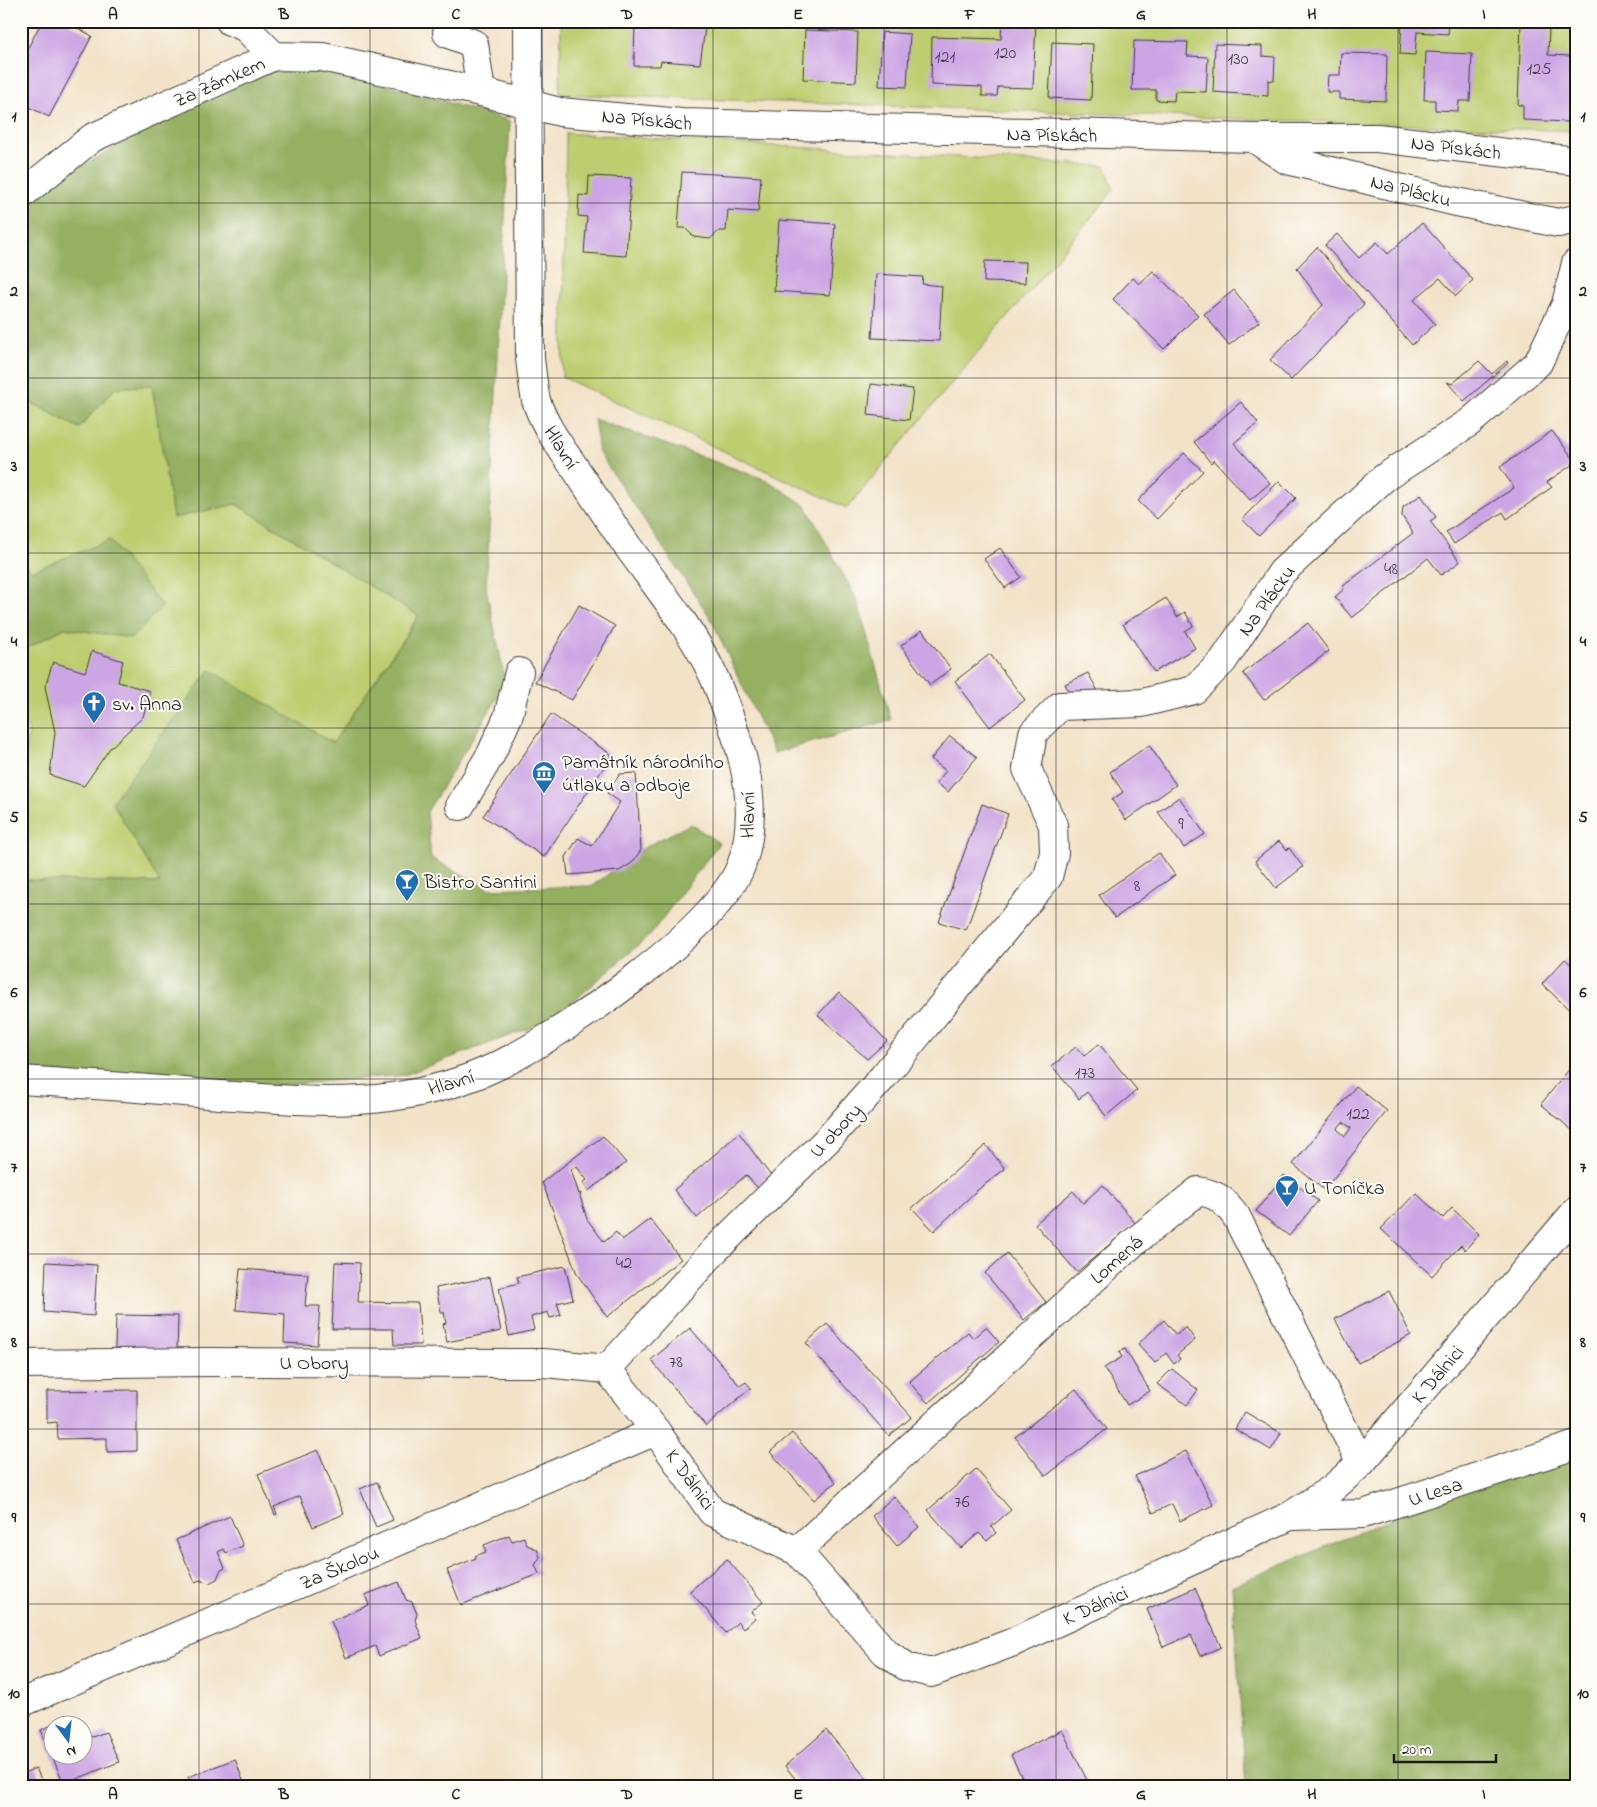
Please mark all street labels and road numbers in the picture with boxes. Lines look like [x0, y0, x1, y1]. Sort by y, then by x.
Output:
street label: Za Zámkem [170, 50, 270, 116]
street label: Na Pískách [600, 103, 693, 140]
street label: Na Pískách [1006, 121, 1098, 152]
street label: Na Pískách [1409, 130, 1502, 169]
street label: Na Plácku [1367, 168, 1454, 216]
street label: Hlavní [535, 421, 585, 476]
street label: Na Plácku [1232, 560, 1304, 643]
street label: Hlavní [735, 791, 764, 839]
street label: Hlavní [425, 1064, 478, 1105]
street label: U obory [804, 1098, 870, 1166]
street label: Lomená [1085, 1229, 1151, 1292]
street label: K Dálnici [1406, 1340, 1472, 1411]
street label: U Obory [279, 1350, 349, 1379]
street label: K Dálnici [657, 1444, 721, 1517]
street label: U Lesa [1405, 1471, 1466, 1516]
street label: Za Školou [296, 1540, 384, 1599]
street label: K Dálnici [1059, 1580, 1133, 1635]

